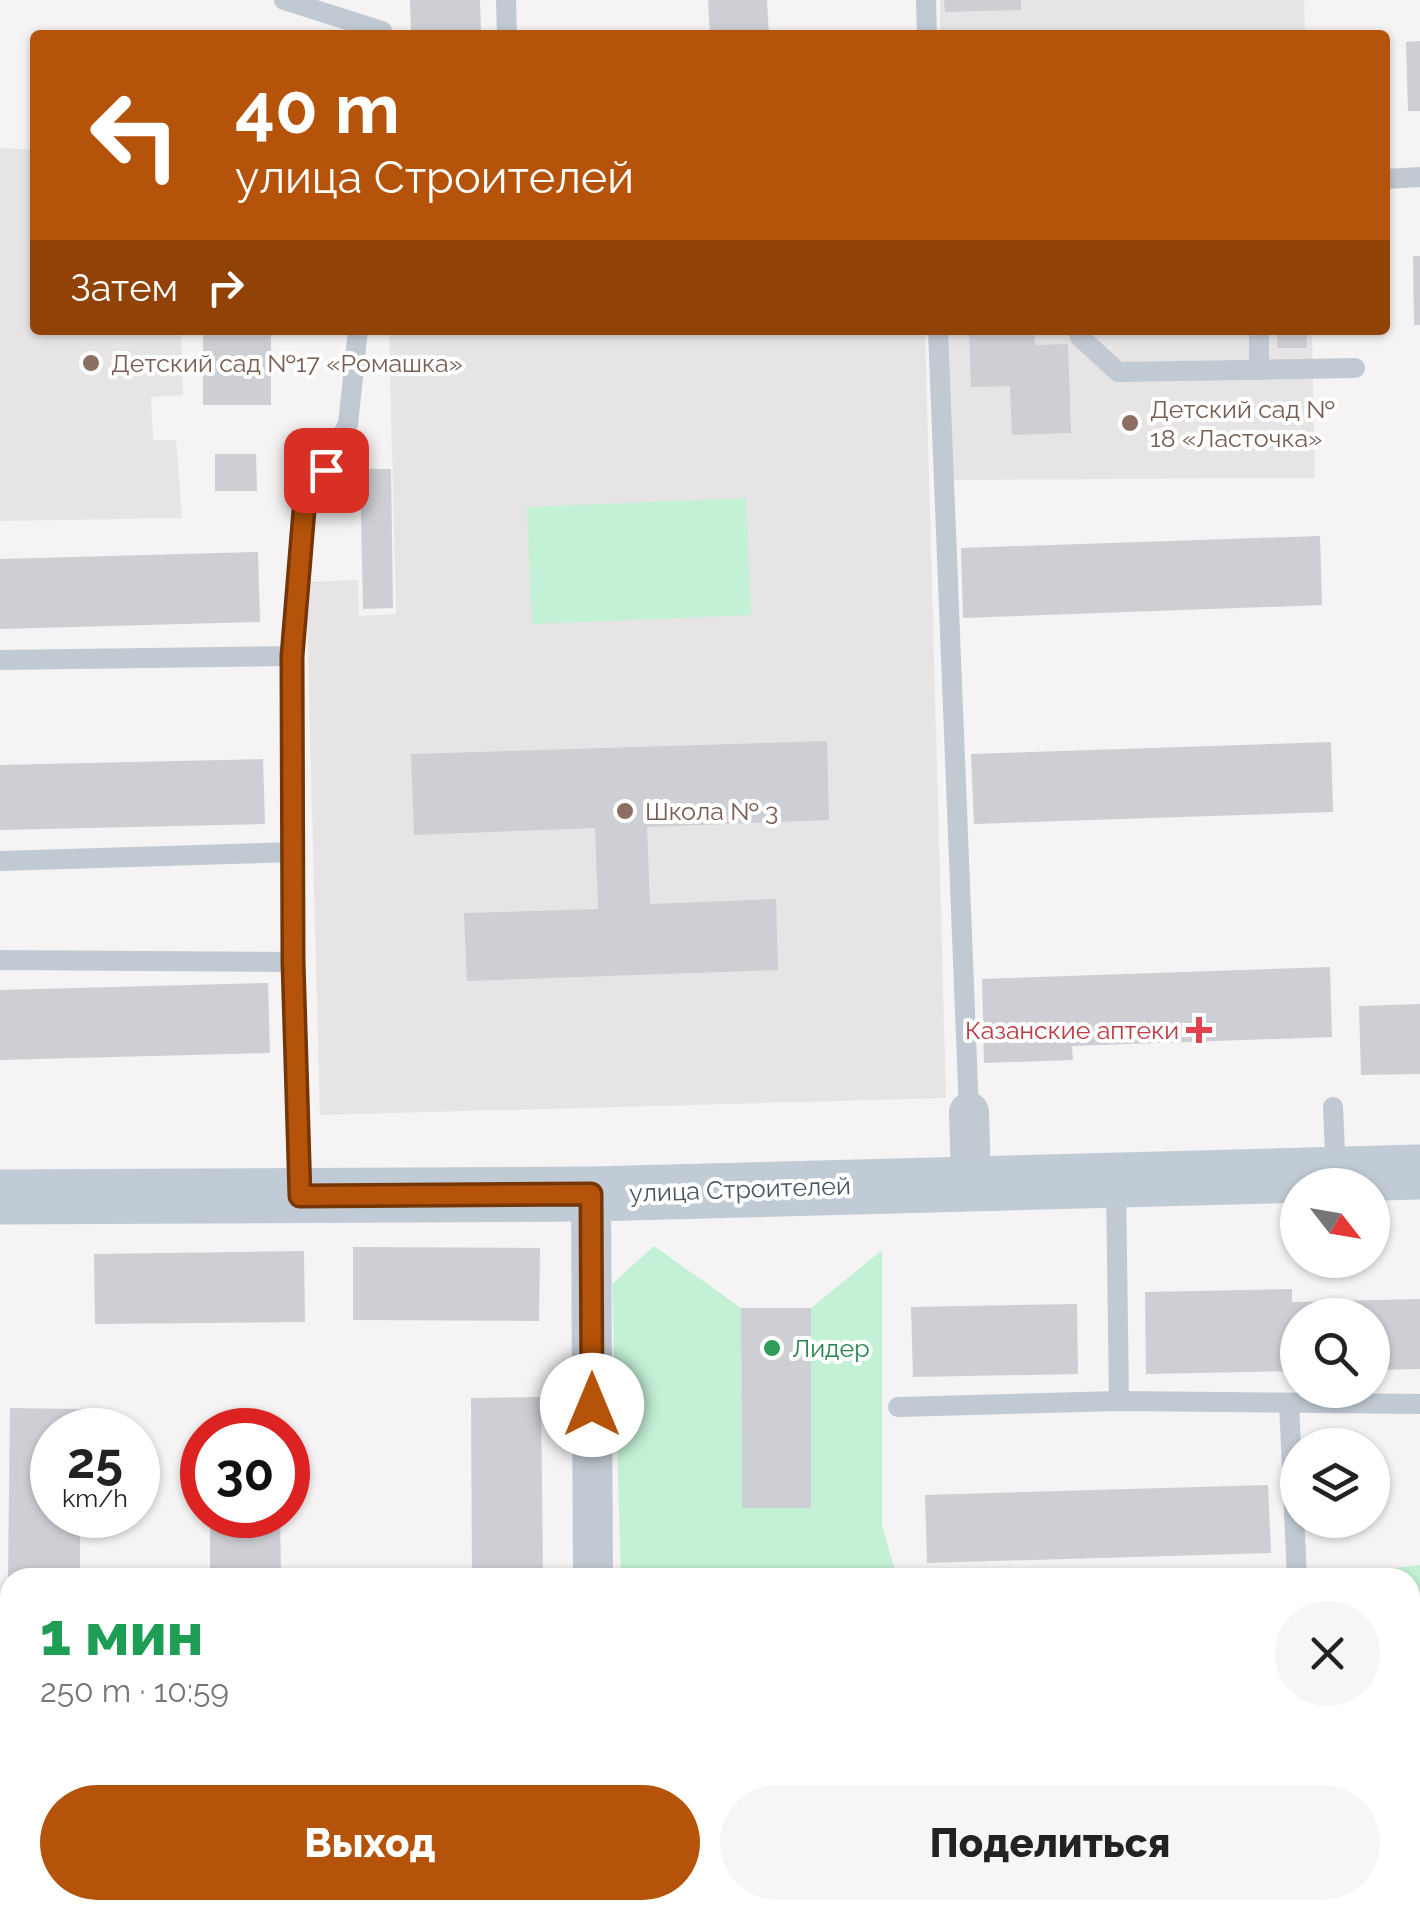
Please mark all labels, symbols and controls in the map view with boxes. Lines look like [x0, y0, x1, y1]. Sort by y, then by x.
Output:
text: 40 m [235, 67, 400, 149]
icon: left [70, 70, 200, 200]
text: улица Строителей [235, 151, 634, 204]
icon: right [198, 260, 253, 315]
text: Затем [70, 265, 178, 310]
place label: Детский сад №17 «Ромашка» [111, 348, 463, 378]
marker: Детский сад №17 «Ромашка» [80, 352, 102, 374]
place label: Детский сад № 18 «Ласточка» [1150, 394, 1335, 453]
marker: Детский сад № 18 «Ласточка» [1119, 412, 1141, 434]
pin [284, 428, 369, 513]
icon: arrive [299, 443, 354, 498]
place label: Школа № 3 [645, 796, 778, 826]
marker: Школа № 3 [614, 800, 636, 822]
place label: Казанские аптеки [965, 1015, 1179, 1045]
marker: Казанские аптеки [1188, 1019, 1210, 1041]
north arrow [1280, 1168, 1390, 1278]
map controls [1280, 1168, 1390, 1538]
street label: улица Строителей [629, 1170, 851, 1208]
button: search [1280, 1298, 1390, 1408]
place label: Лидер [792, 1333, 870, 1363]
marker: Лидер [761, 1337, 783, 1359]
position arrow [540, 1353, 644, 1457]
speed limit sign: 30 [180, 1408, 310, 1538]
button: layers [1280, 1428, 1390, 1538]
text: 25 [67, 1431, 123, 1490]
text: km/h [62, 1483, 128, 1513]
text: 1 мин [40, 1599, 203, 1669]
button: close [1275, 1601, 1380, 1706]
text: 250 m · 10:59 [40, 1672, 229, 1709]
button: Выход [40, 1785, 700, 1900]
button: Поделиться [720, 1785, 1380, 1900]

